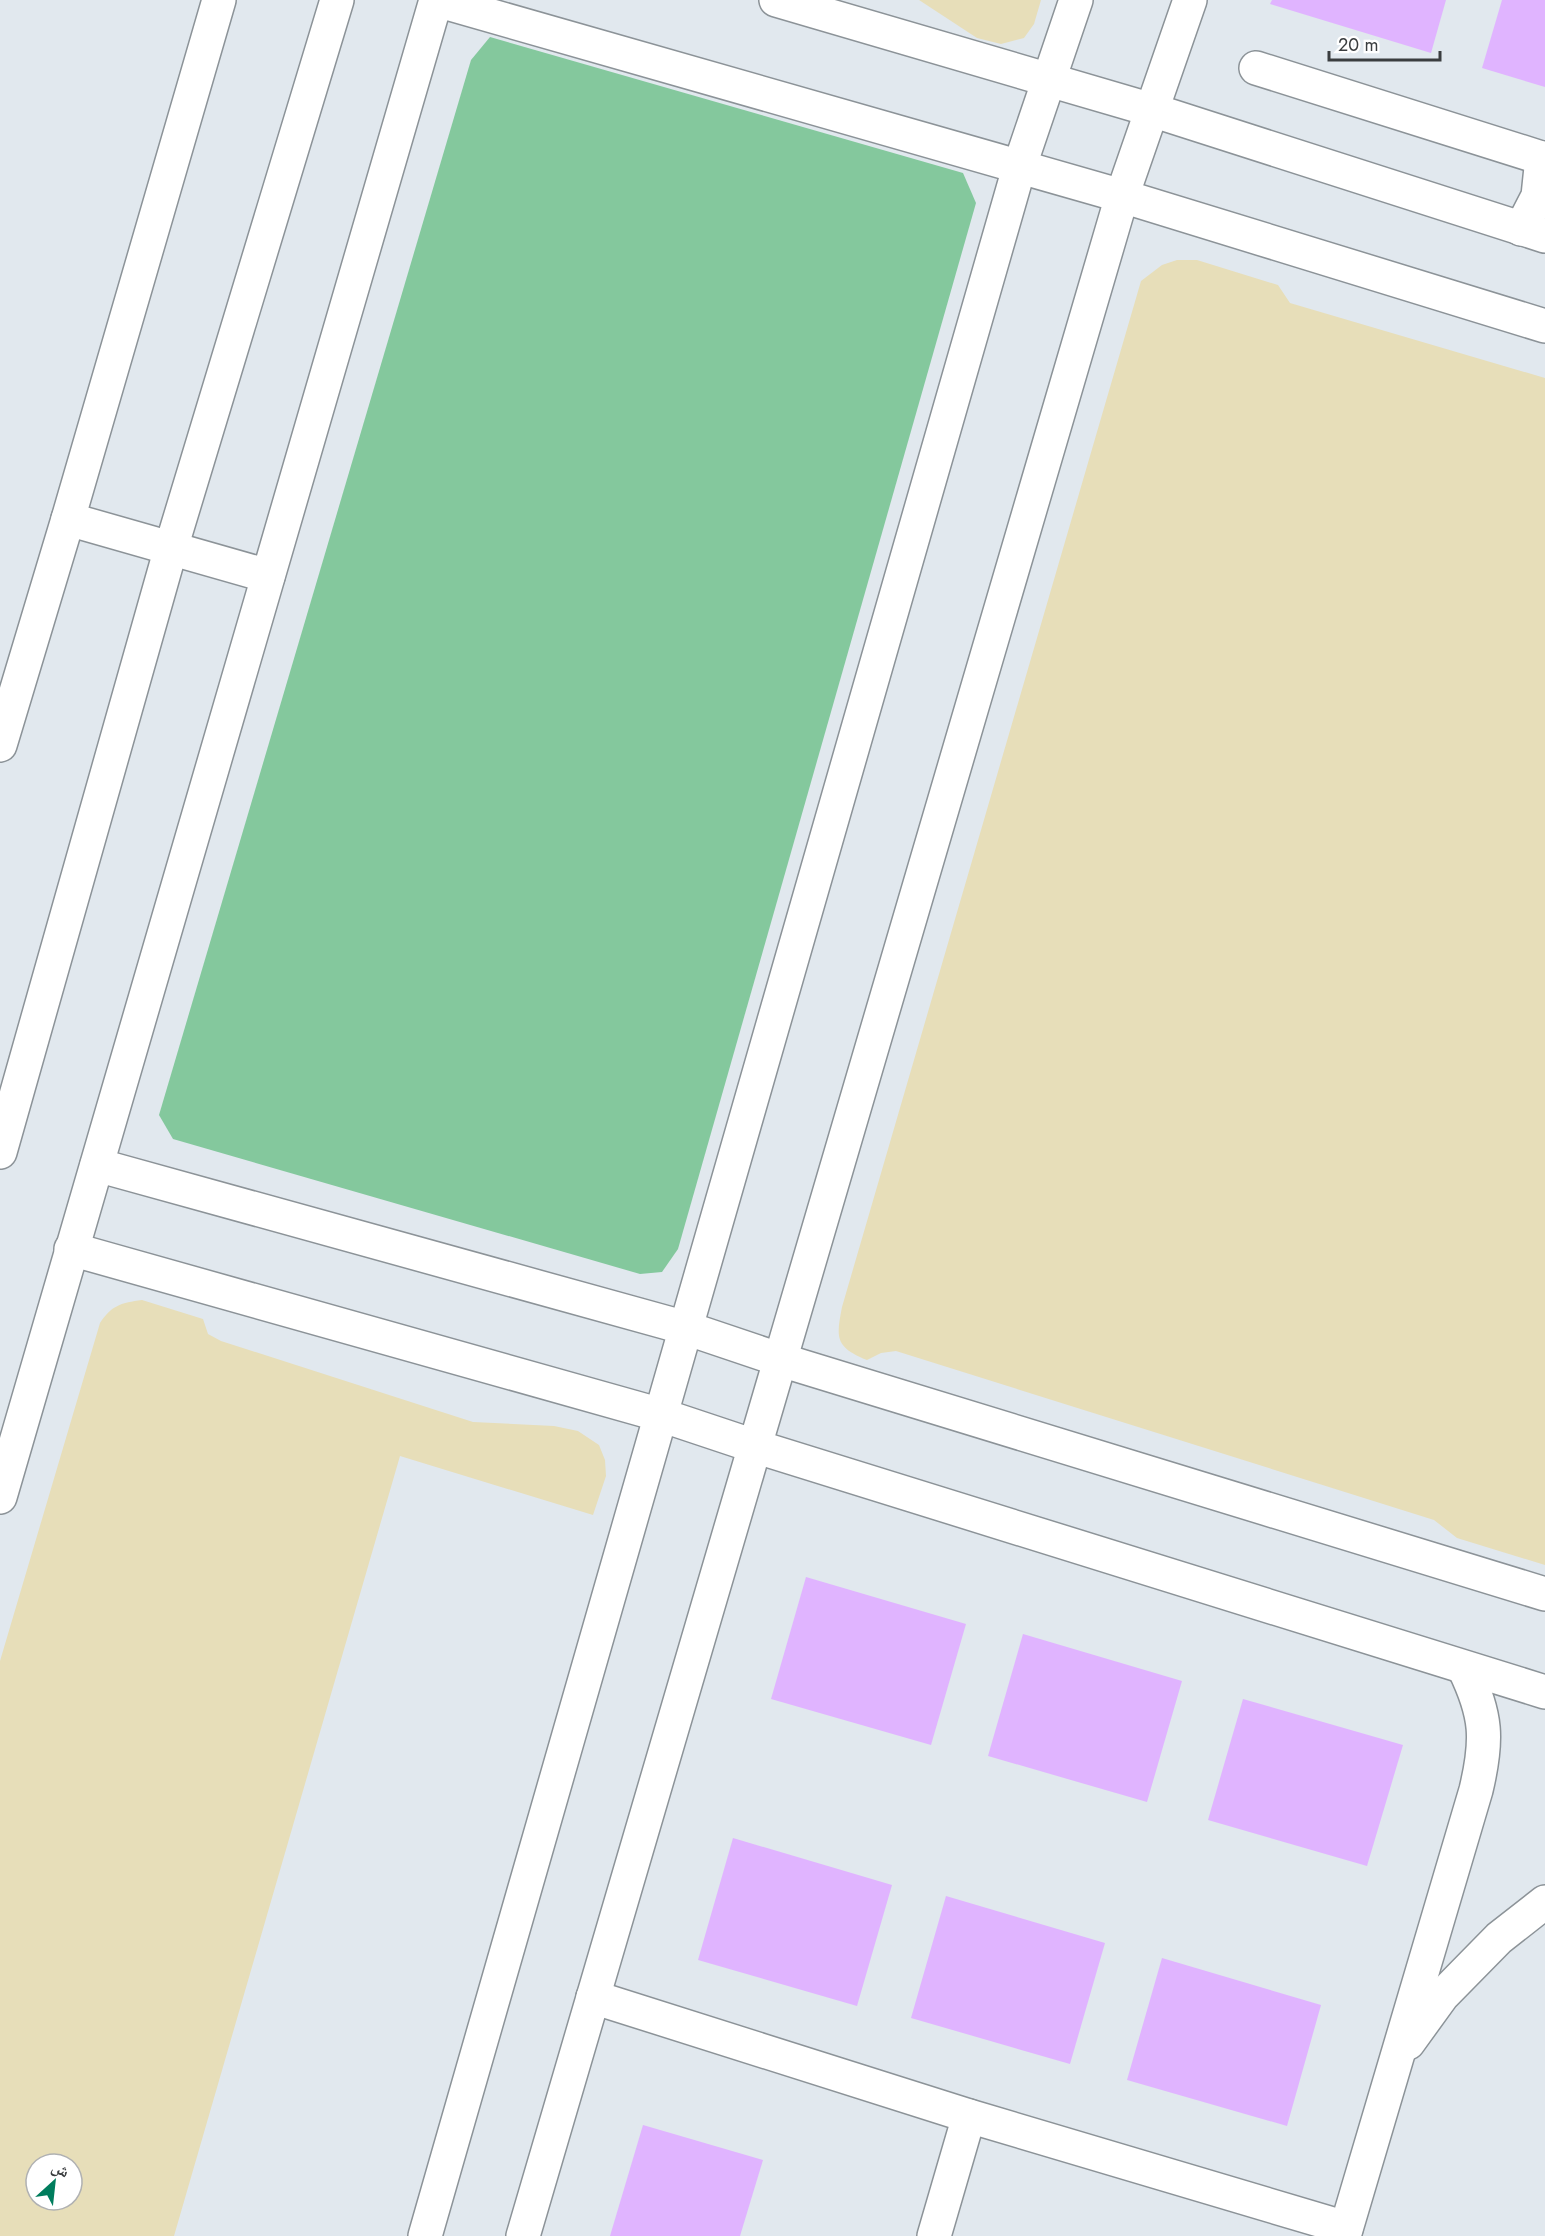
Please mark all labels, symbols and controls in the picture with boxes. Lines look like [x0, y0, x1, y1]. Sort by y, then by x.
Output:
scale bar [1329, 24, 1440, 62]
text: 20 m [1338, 32, 1378, 58]
north arrow [24, 2152, 84, 2212]
text: ش [48, 2155, 73, 2183]

